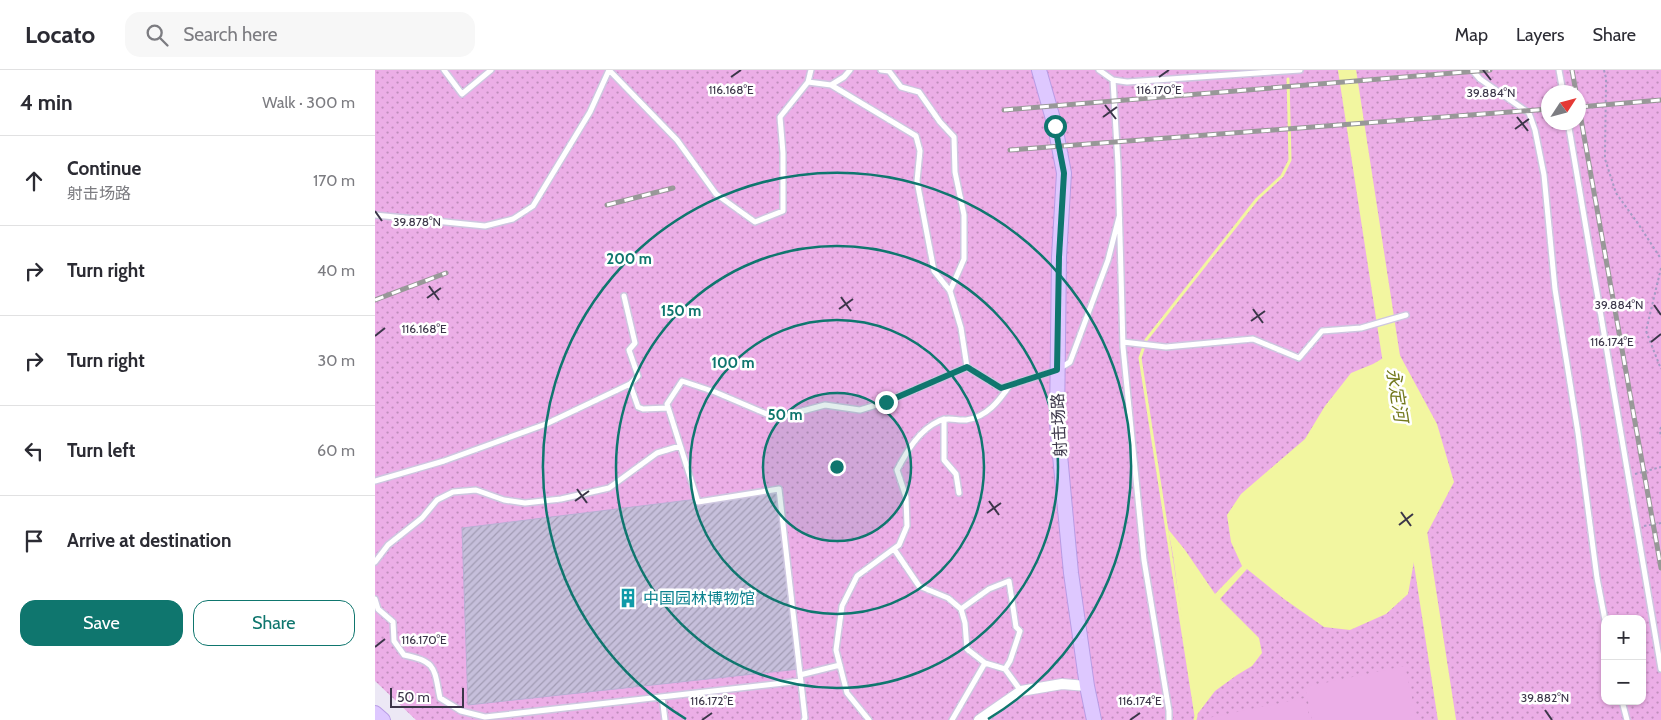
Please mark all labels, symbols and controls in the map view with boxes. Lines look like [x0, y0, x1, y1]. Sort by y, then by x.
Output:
search box [125, 12, 475, 57]
text: Locato [25, 20, 95, 49]
icon: search [143, 21, 171, 49]
text: Search here [183, 23, 278, 46]
text: Map [1455, 24, 1488, 46]
text: Layers [1516, 24, 1565, 46]
text: Share [1593, 24, 1636, 46]
text: 116.168°E [708, 82, 754, 97]
text: 116.170°E [1136, 82, 1182, 97]
text: 39.884°N [1467, 85, 1515, 100]
north arrow [1541, 85, 1586, 130]
text: 4 min [20, 90, 73, 115]
text: Walk · 300 m [262, 93, 355, 112]
route start [1044, 115, 1067, 138]
text: Continue [67, 157, 141, 180]
icon: ahead [20, 167, 48, 195]
text: 170 m [313, 171, 355, 190]
text: 射击场路 [67, 184, 131, 203]
text: 39.878°N [393, 214, 441, 229]
text: 200 m [606, 250, 652, 268]
icon: right [20, 257, 48, 285]
text: Turn right [67, 259, 145, 282]
text: 40 m [317, 261, 355, 280]
text: 39.884°N [1595, 297, 1643, 312]
text: 150 m [661, 302, 701, 320]
text: 116.168°E [401, 321, 447, 336]
text: 116.174°E [1590, 334, 1634, 349]
icon: right [20, 347, 48, 375]
text: Turn right [67, 349, 145, 372]
text: 30 m [318, 351, 355, 370]
text: 100 m [711, 354, 755, 372]
water label: 永定河 [1382, 367, 1413, 426]
route end [875, 391, 898, 414]
street label: 射击场路 [1048, 393, 1070, 457]
text: 50 m [767, 406, 803, 424]
icon: left [20, 437, 48, 465]
text: Turn left [67, 439, 135, 462]
text: 60 m [317, 441, 355, 460]
centre of rings [828, 458, 846, 476]
icon: arrive [20, 527, 48, 555]
text: Arrive at destination [67, 529, 231, 552]
building icon: 中国园林博物馆 [617, 587, 639, 609]
place label: 中国园林博物馆 [643, 589, 755, 608]
button: Save [20, 600, 183, 646]
button: Share [193, 600, 355, 646]
map controls [1601, 615, 1646, 705]
button: + [1601, 615, 1646, 660]
text: 116.170°E [401, 632, 447, 647]
button: − [1601, 660, 1646, 705]
scale bar [390, 685, 464, 708]
text: 50 m [397, 688, 430, 706]
text: 39.882°N [1521, 690, 1569, 705]
text: 116.172°E [690, 693, 734, 708]
text: 116.174°E [1118, 693, 1162, 708]

